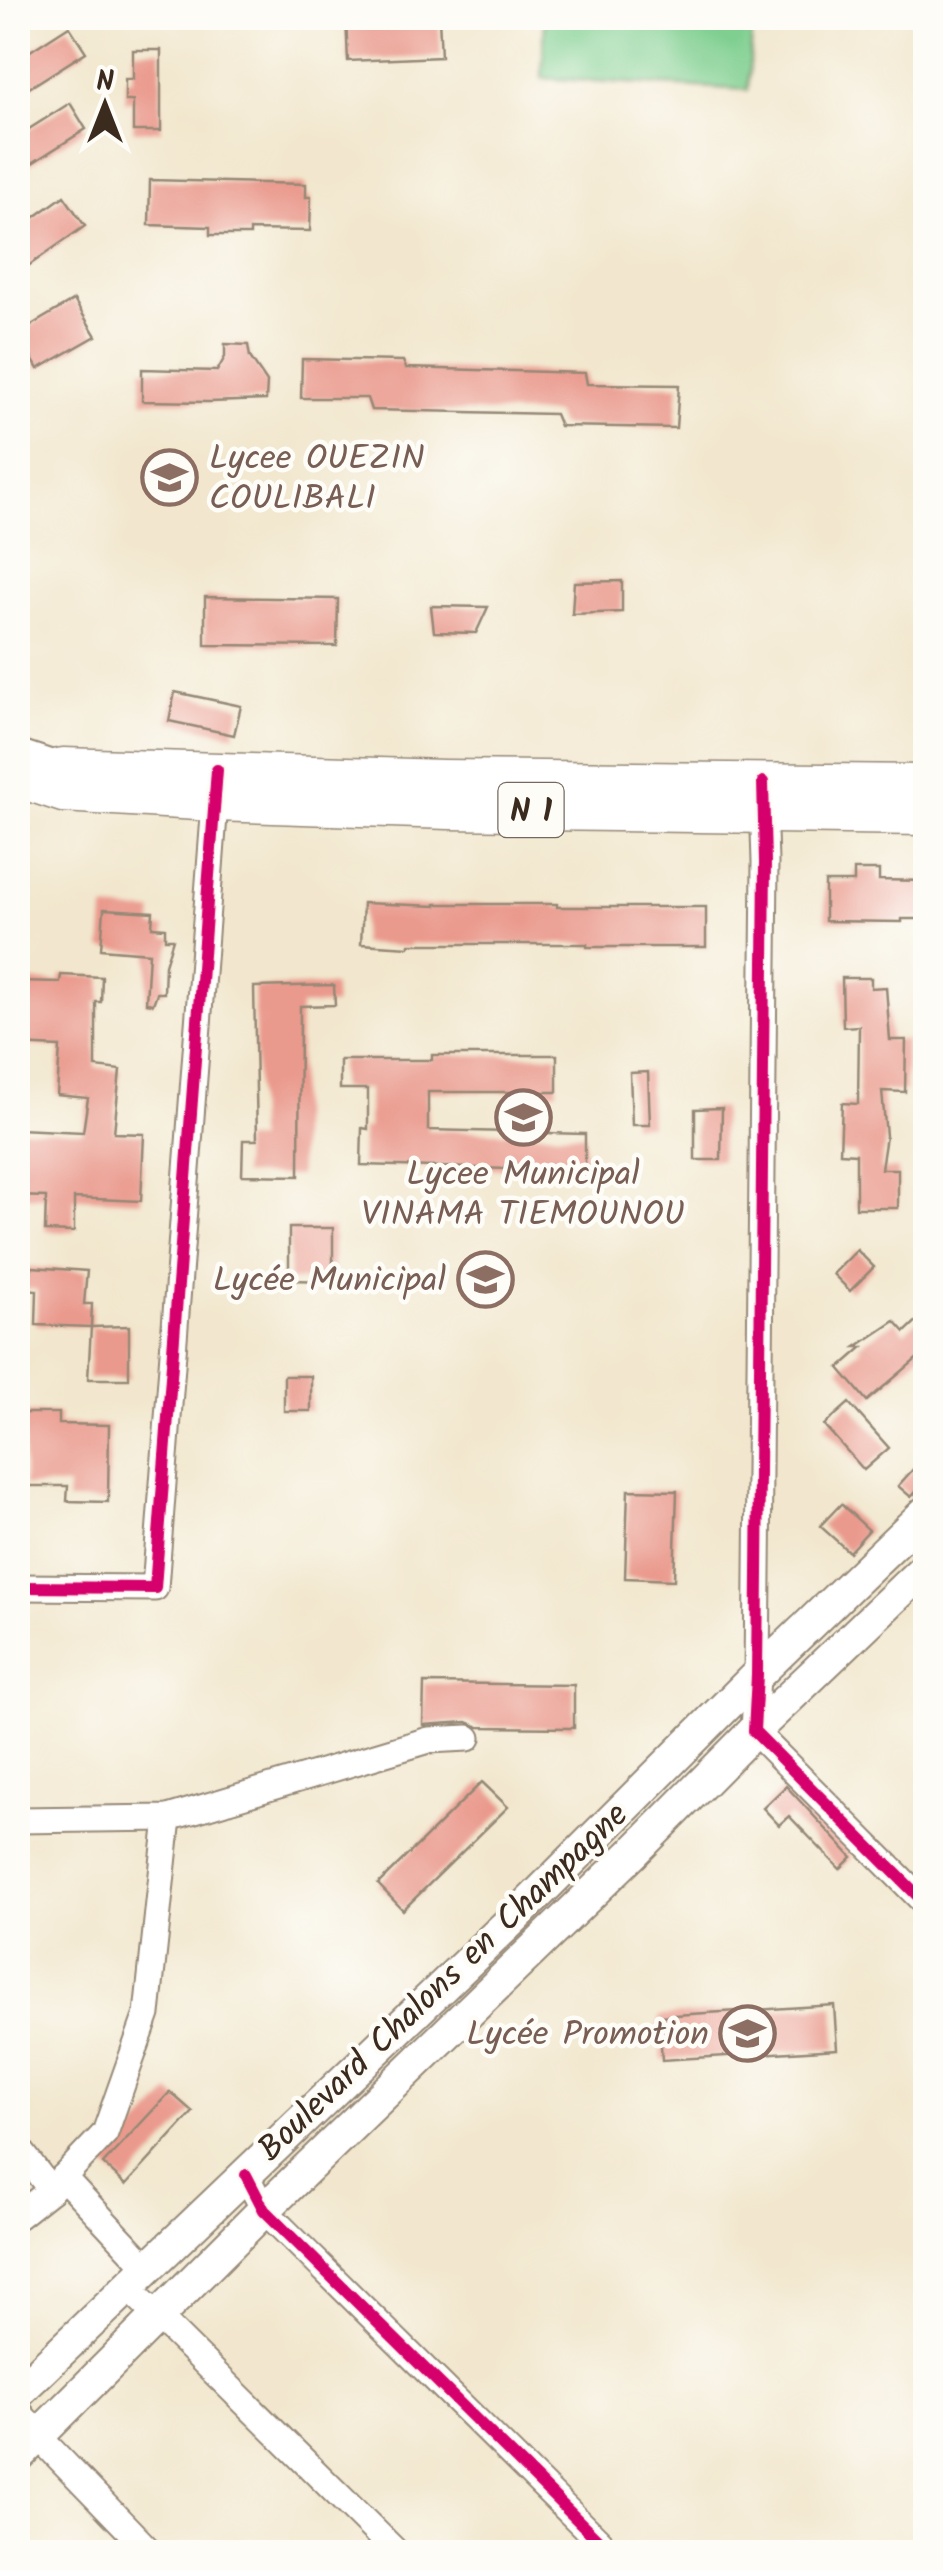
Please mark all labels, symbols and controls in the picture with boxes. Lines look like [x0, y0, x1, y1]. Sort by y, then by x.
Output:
north arrow [55, 55, 155, 155]
text: N [96, 60, 114, 105]
place label: Lycee OUEZIN COULIBALI [209, 432, 425, 528]
school or university icon: Lycee OUEZIN COULIBALI [140, 447, 200, 507]
road number: N 1 [498, 783, 564, 837]
school or university icon: Lycee Municipal VINAMA TIEMOUNOU [493, 1087, 553, 1147]
place label: Lycee Municipal VINAMA TIEMOUNOU [361, 1148, 685, 1244]
school or university icon: Lycée Municipal [455, 1249, 515, 1309]
place label: Lycée Municipal [213, 1254, 446, 1310]
street label: Boulevard Chalons en Champagne [245, 1790, 643, 2176]
school or university icon: Lycée Promotion [718, 2003, 778, 2063]
place label: Lycée Promotion [466, 2008, 709, 2064]

